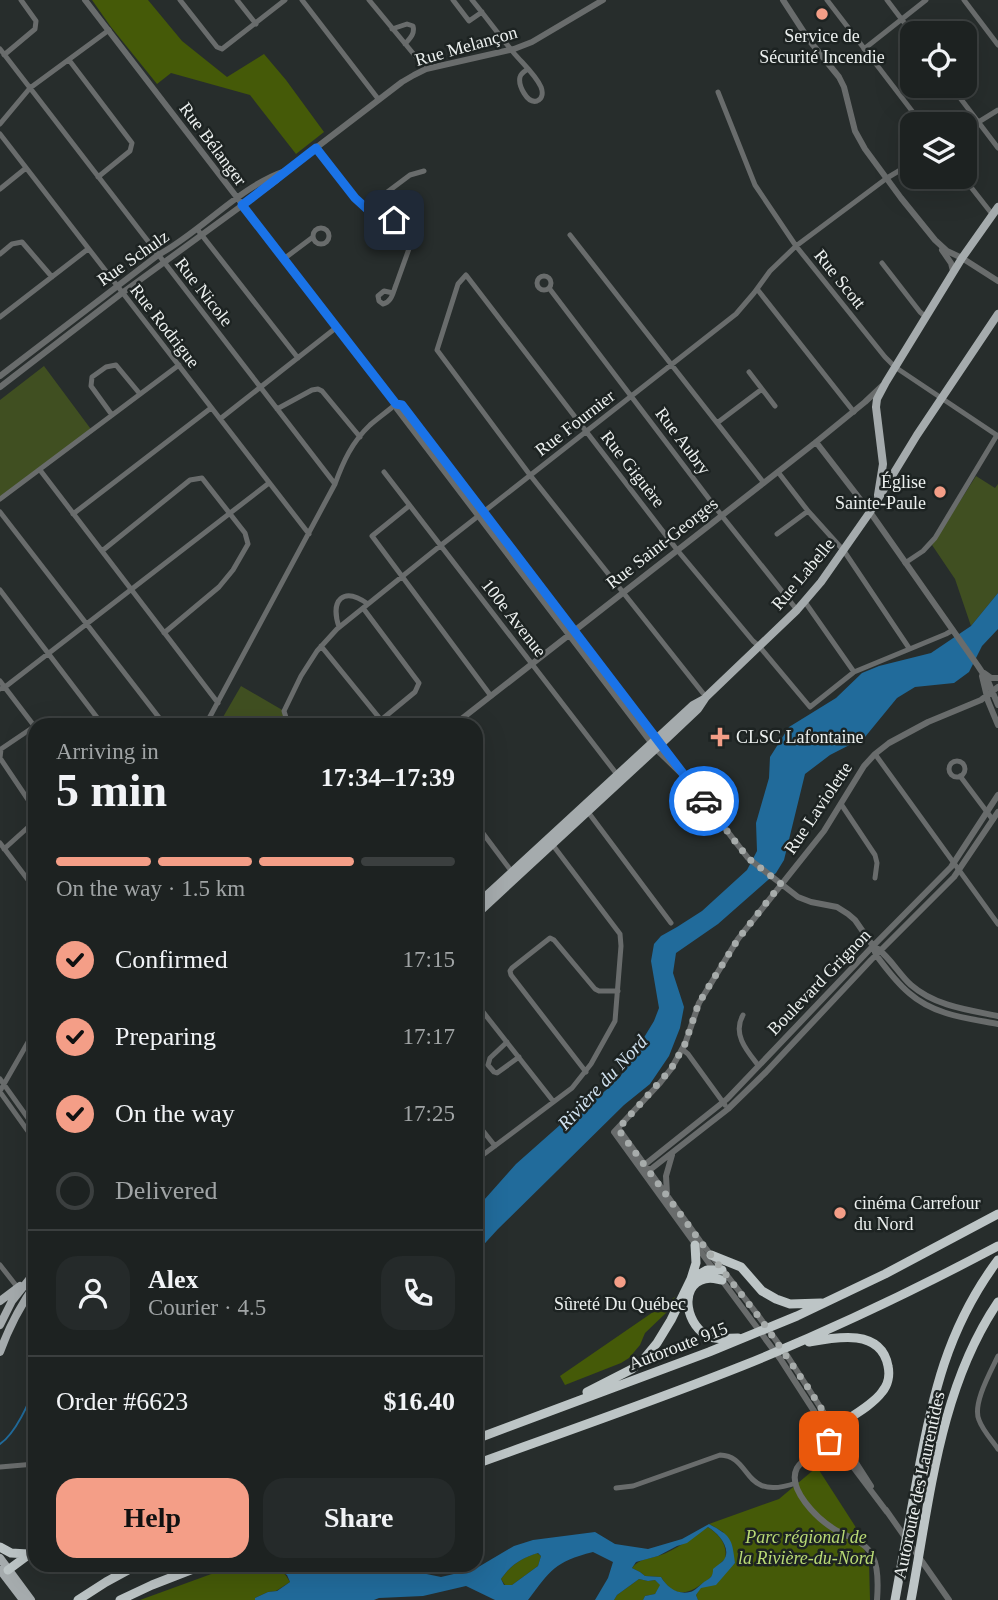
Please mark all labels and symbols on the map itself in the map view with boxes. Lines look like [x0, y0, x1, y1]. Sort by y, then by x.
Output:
marker: Service de Sécurité Incendie [814, 6, 830, 22]
street label: Rue Melançon [413, 22, 519, 70]
place label: Service de Sécurité Incendie [759, 26, 885, 67]
street label: Rue Bélanger [175, 99, 251, 189]
pin [364, 190, 424, 250]
street label: Rue Schulz [93, 226, 173, 290]
street label: Rue Scott [810, 245, 870, 313]
street label: Rue Nicole [171, 254, 237, 330]
street label: Rue Rodrigue [126, 280, 204, 372]
street label: Rue Fournier [531, 386, 619, 460]
street label: Rue Aubry [651, 404, 715, 478]
street label: Rue Giguère [597, 427, 669, 511]
place label: Église Sainte-Paule [835, 471, 926, 513]
marker: Église Sainte-Paule [932, 484, 948, 500]
street label: Rue Saint-Georges [602, 493, 722, 593]
street label: Rue Labelle [767, 534, 839, 614]
street label: 100e Avenue [477, 575, 551, 661]
marker: CLSC Lafontaine [710, 727, 730, 747]
place label: CLSC Lafontaine [736, 727, 863, 747]
street label: Rue Laviolette [780, 758, 856, 858]
courier [669, 766, 739, 836]
street label: Boulevard Grignon [763, 925, 875, 1039]
water label: Rivière du Nord [553, 1031, 652, 1134]
place label: cinéma Carrefour du Nord [854, 1193, 980, 1234]
marker: cinéma Carrefour du Nord [832, 1205, 848, 1221]
marker: Sûreté Du Québec [612, 1274, 628, 1290]
place label: Sûreté Du Québec [554, 1294, 686, 1314]
street label: Autoroute 915 [626, 1318, 730, 1374]
street label: Autoroute des Laurentides [889, 1390, 949, 1580]
pin [799, 1411, 859, 1471]
park label: Parc régional de la Rivière-du-Nord [738, 1527, 875, 1568]

